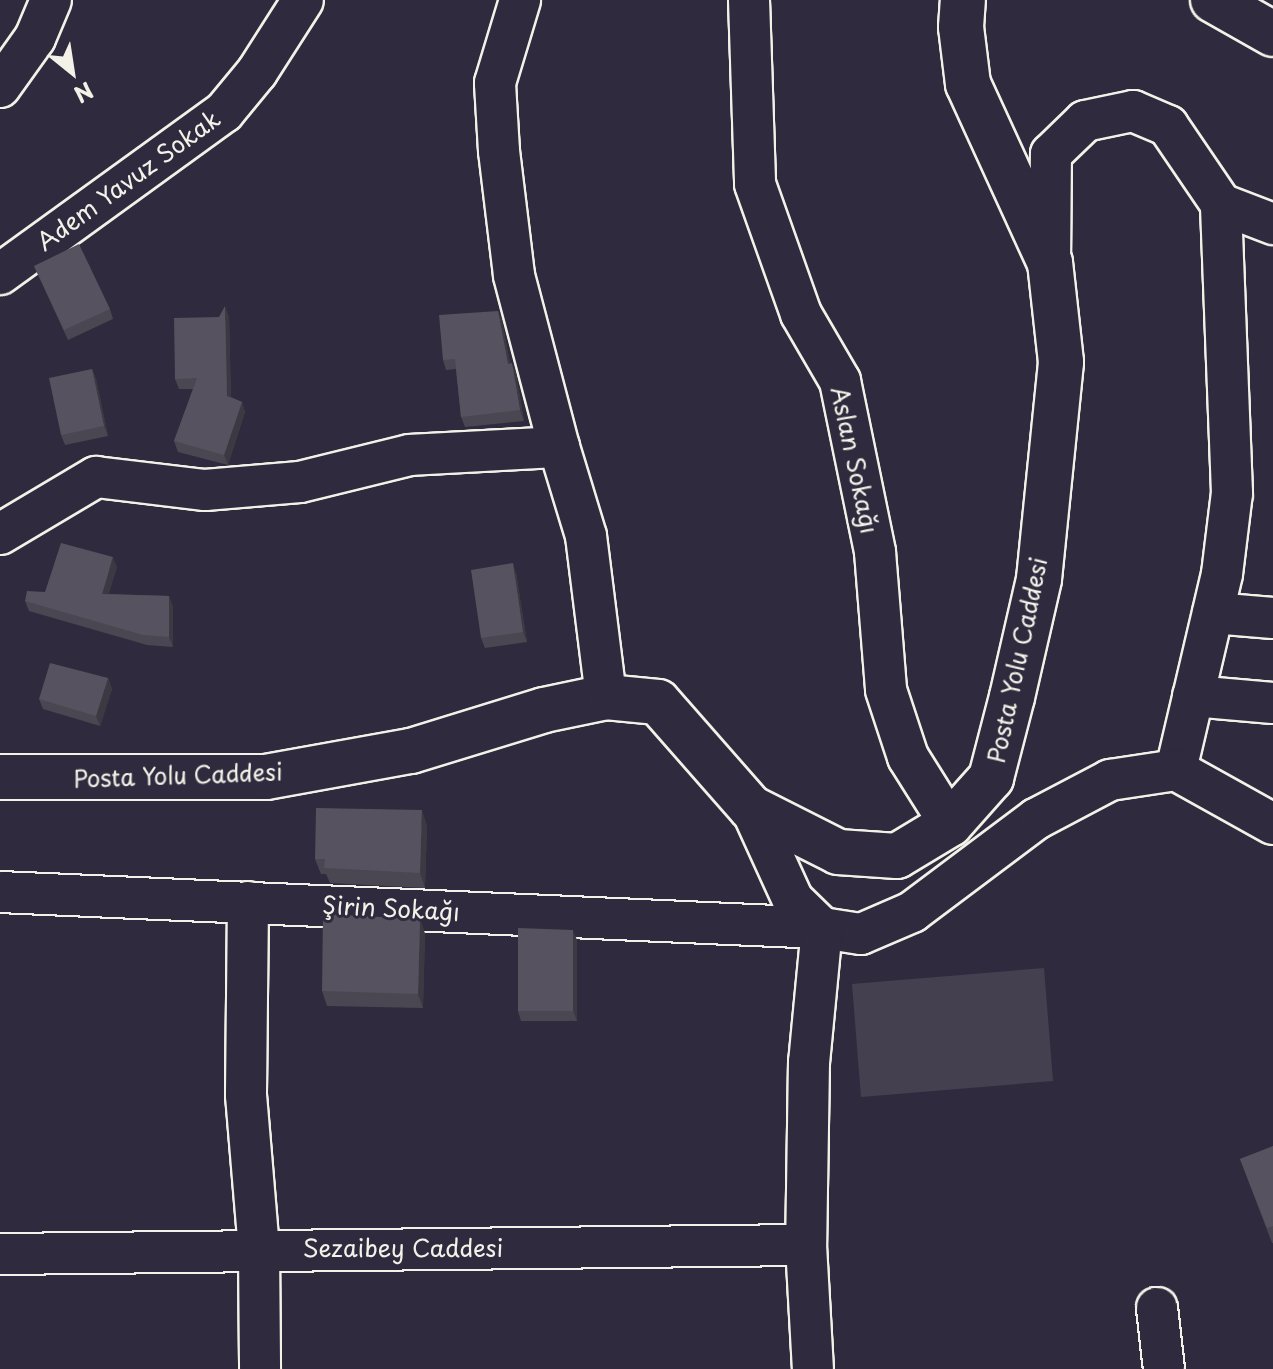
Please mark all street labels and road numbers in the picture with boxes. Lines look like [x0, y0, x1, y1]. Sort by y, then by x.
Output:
street label: Adem Yavuz Sokak [30, 103, 226, 257]
street label: Aslan Sokağı [825, 383, 885, 537]
street label: Posta Yolu Caddesi [981, 553, 1053, 767]
street label: Posta Yolu Caddesi [71, 757, 285, 793]
street label: Şirin Sokağı [321, 890, 461, 926]
street label: Sezaibey Caddesi [303, 1234, 503, 1262]

